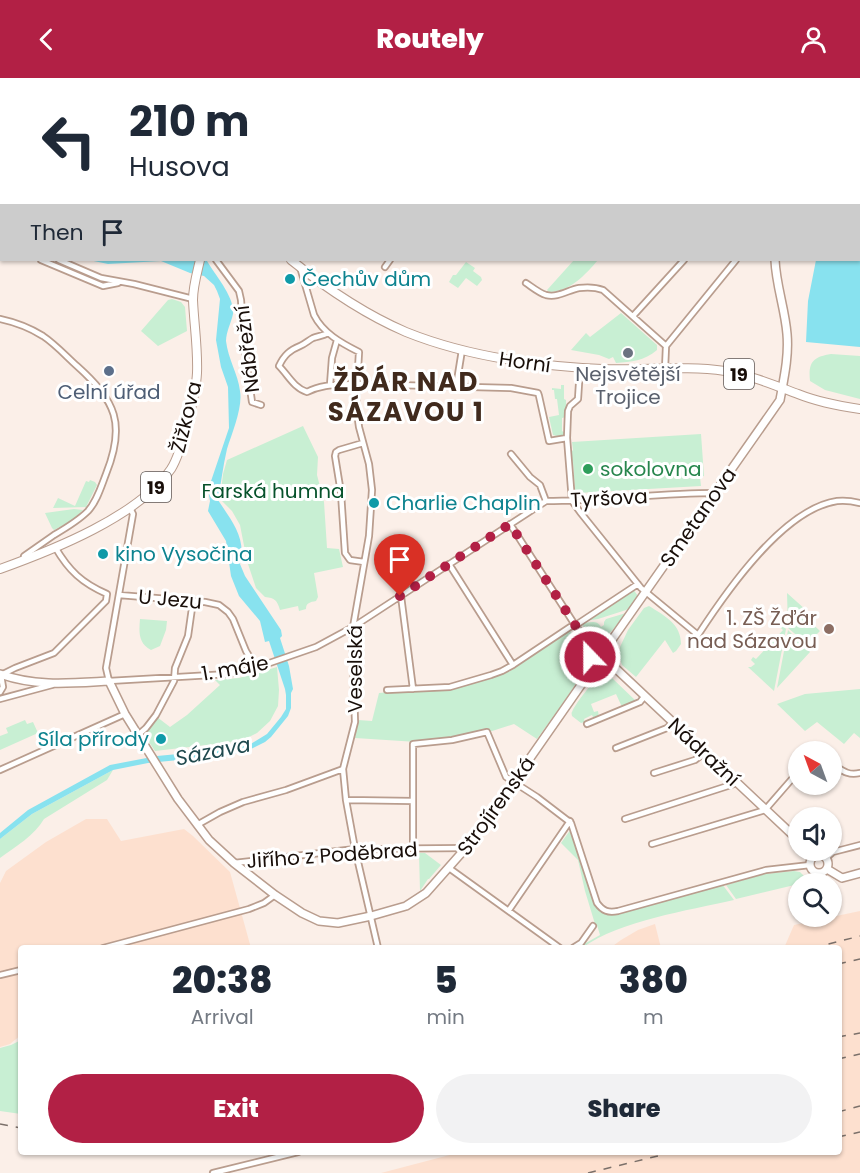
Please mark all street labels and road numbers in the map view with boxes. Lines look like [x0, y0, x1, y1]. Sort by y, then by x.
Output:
street label: Nábřežní [228, 304, 266, 394]
street label: Horní [497, 345, 553, 379]
road number: 19 [724, 359, 754, 389]
street label: Žižkova [164, 378, 208, 456]
street label: Smetanova [653, 462, 743, 572]
road number: 19 [141, 472, 171, 502]
street label: Tyršova [570, 482, 648, 514]
street label: U Jezu [137, 582, 203, 616]
street label: Veselská [341, 625, 369, 713]
street label: 1. máje [199, 648, 271, 688]
street label: Nádražní [662, 711, 746, 793]
street label: Strojírenská [451, 751, 541, 861]
street label: Jiřího z Poděbrad [245, 835, 419, 875]

